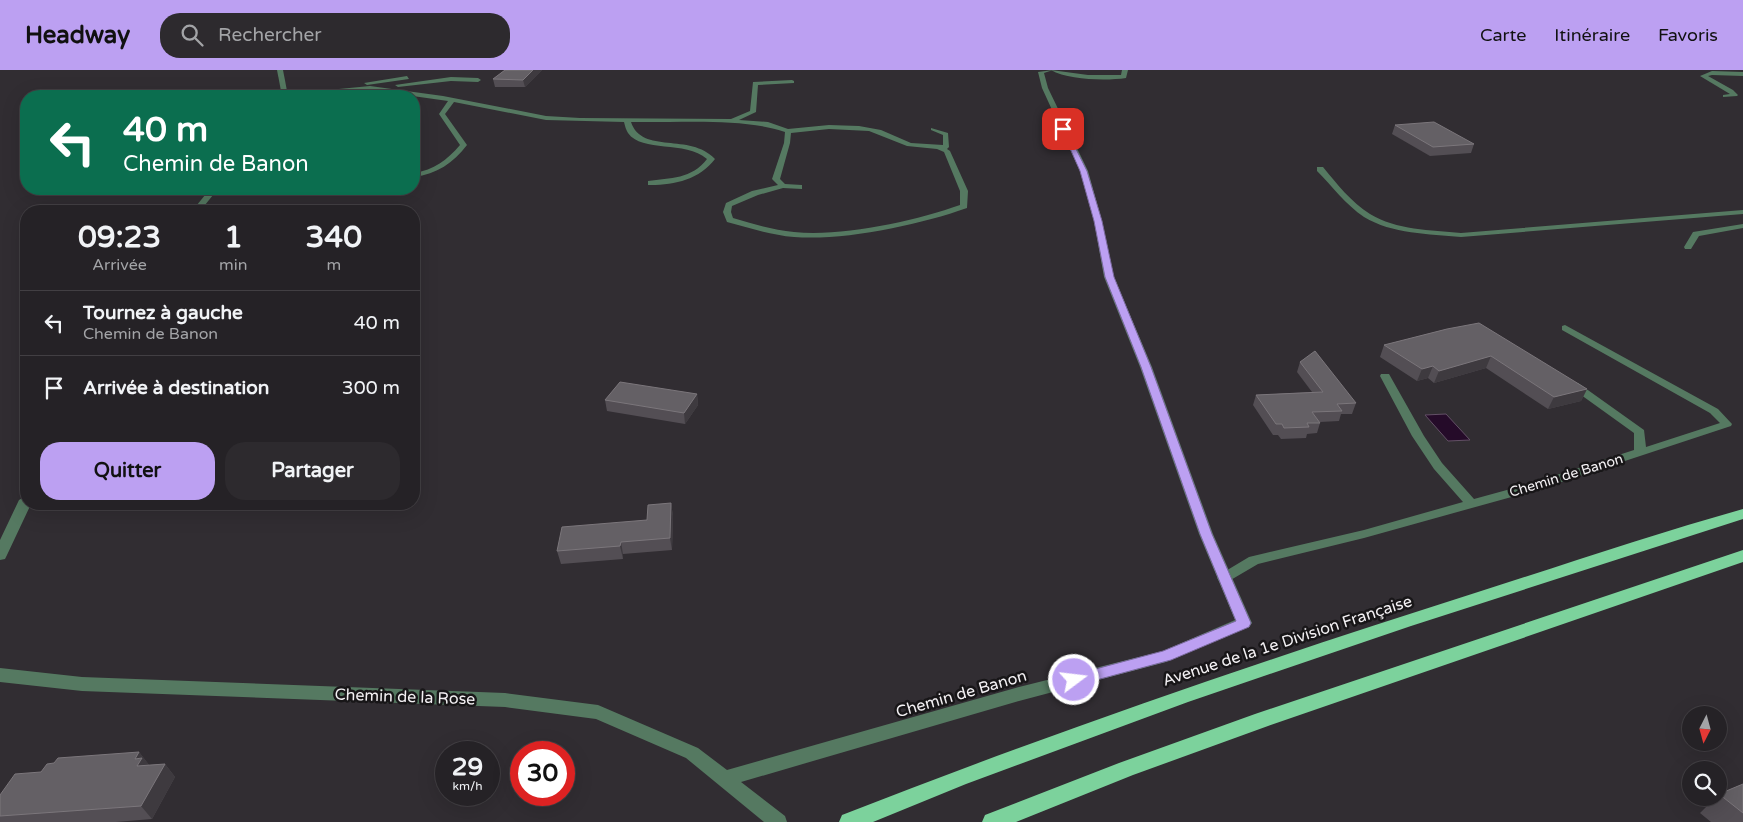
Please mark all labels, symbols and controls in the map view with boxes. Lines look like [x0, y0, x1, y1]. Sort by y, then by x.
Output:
search box [160, 13, 510, 58]
text: Headway [25, 21, 130, 50]
icon: search [178, 21, 206, 49]
text: Rechercher [218, 24, 322, 46]
text: Carte [1480, 24, 1526, 46]
text: Itinéraire [1554, 24, 1630, 46]
text: Favoris [1658, 24, 1718, 46]
pin [1042, 108, 1084, 150]
text: 40 m [123, 109, 208, 151]
icon: left [40, 110, 105, 175]
icon: arrive [1049, 115, 1077, 143]
text: Chemin de Banon [123, 151, 309, 177]
text: 09:23 [78, 219, 161, 256]
text: 1 [224, 219, 243, 256]
text: 340 [306, 219, 362, 256]
text: Arrivée [92, 255, 147, 275]
text: min [219, 255, 248, 275]
text: m [326, 255, 341, 275]
text: Tournez à gauche [83, 302, 243, 324]
icon: left [40, 309, 68, 337]
text: 40 m [354, 312, 400, 334]
text: Chemin de Banon [83, 324, 218, 344]
icon: arrive [40, 374, 68, 402]
text: Arrivée à destination [83, 377, 269, 399]
text: 300 m [342, 377, 400, 399]
button: Quitter [40, 442, 215, 500]
button: Partager [225, 442, 400, 500]
street label: Chemin de Banon [1507, 450, 1625, 501]
street label: Avenue de la 1e Division Française [1160, 591, 1415, 691]
position arrow [1047, 653, 1099, 705]
street label: Chemin de Banon [894, 666, 1029, 722]
street label: Chemin de la Rose [334, 685, 476, 709]
north arrow [1682, 706, 1728, 751]
map controls [1682, 706, 1727, 806]
speed limit sign: 30 [510, 741, 575, 806]
text: 29 [452, 752, 483, 782]
button: search [1682, 761, 1727, 806]
text: km/h [452, 779, 483, 793]

